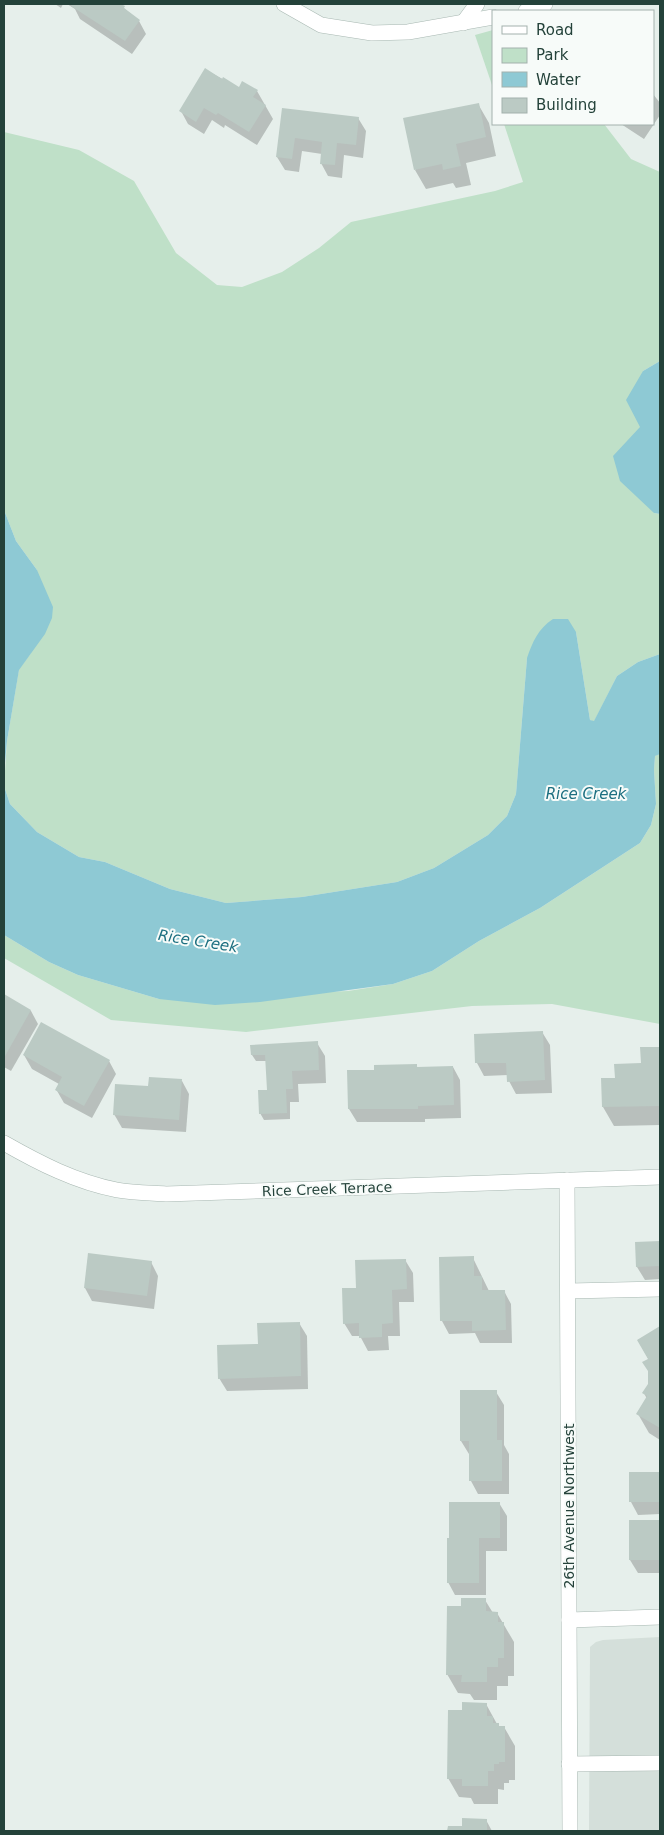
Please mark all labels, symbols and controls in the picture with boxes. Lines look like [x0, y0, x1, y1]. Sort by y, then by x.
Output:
legend [492, 10, 654, 125]
text: Road [536, 21, 574, 39]
text: Park [536, 46, 569, 64]
text: Water [536, 71, 581, 89]
text: Building [536, 96, 597, 114]
water label: Rice Creek [546, 785, 628, 803]
water label: Rice Creek [157, 926, 241, 956]
street label: Rice Creek Terrace [262, 1179, 392, 1199]
street label: 26th Avenue Northwest [561, 1423, 577, 1589]

